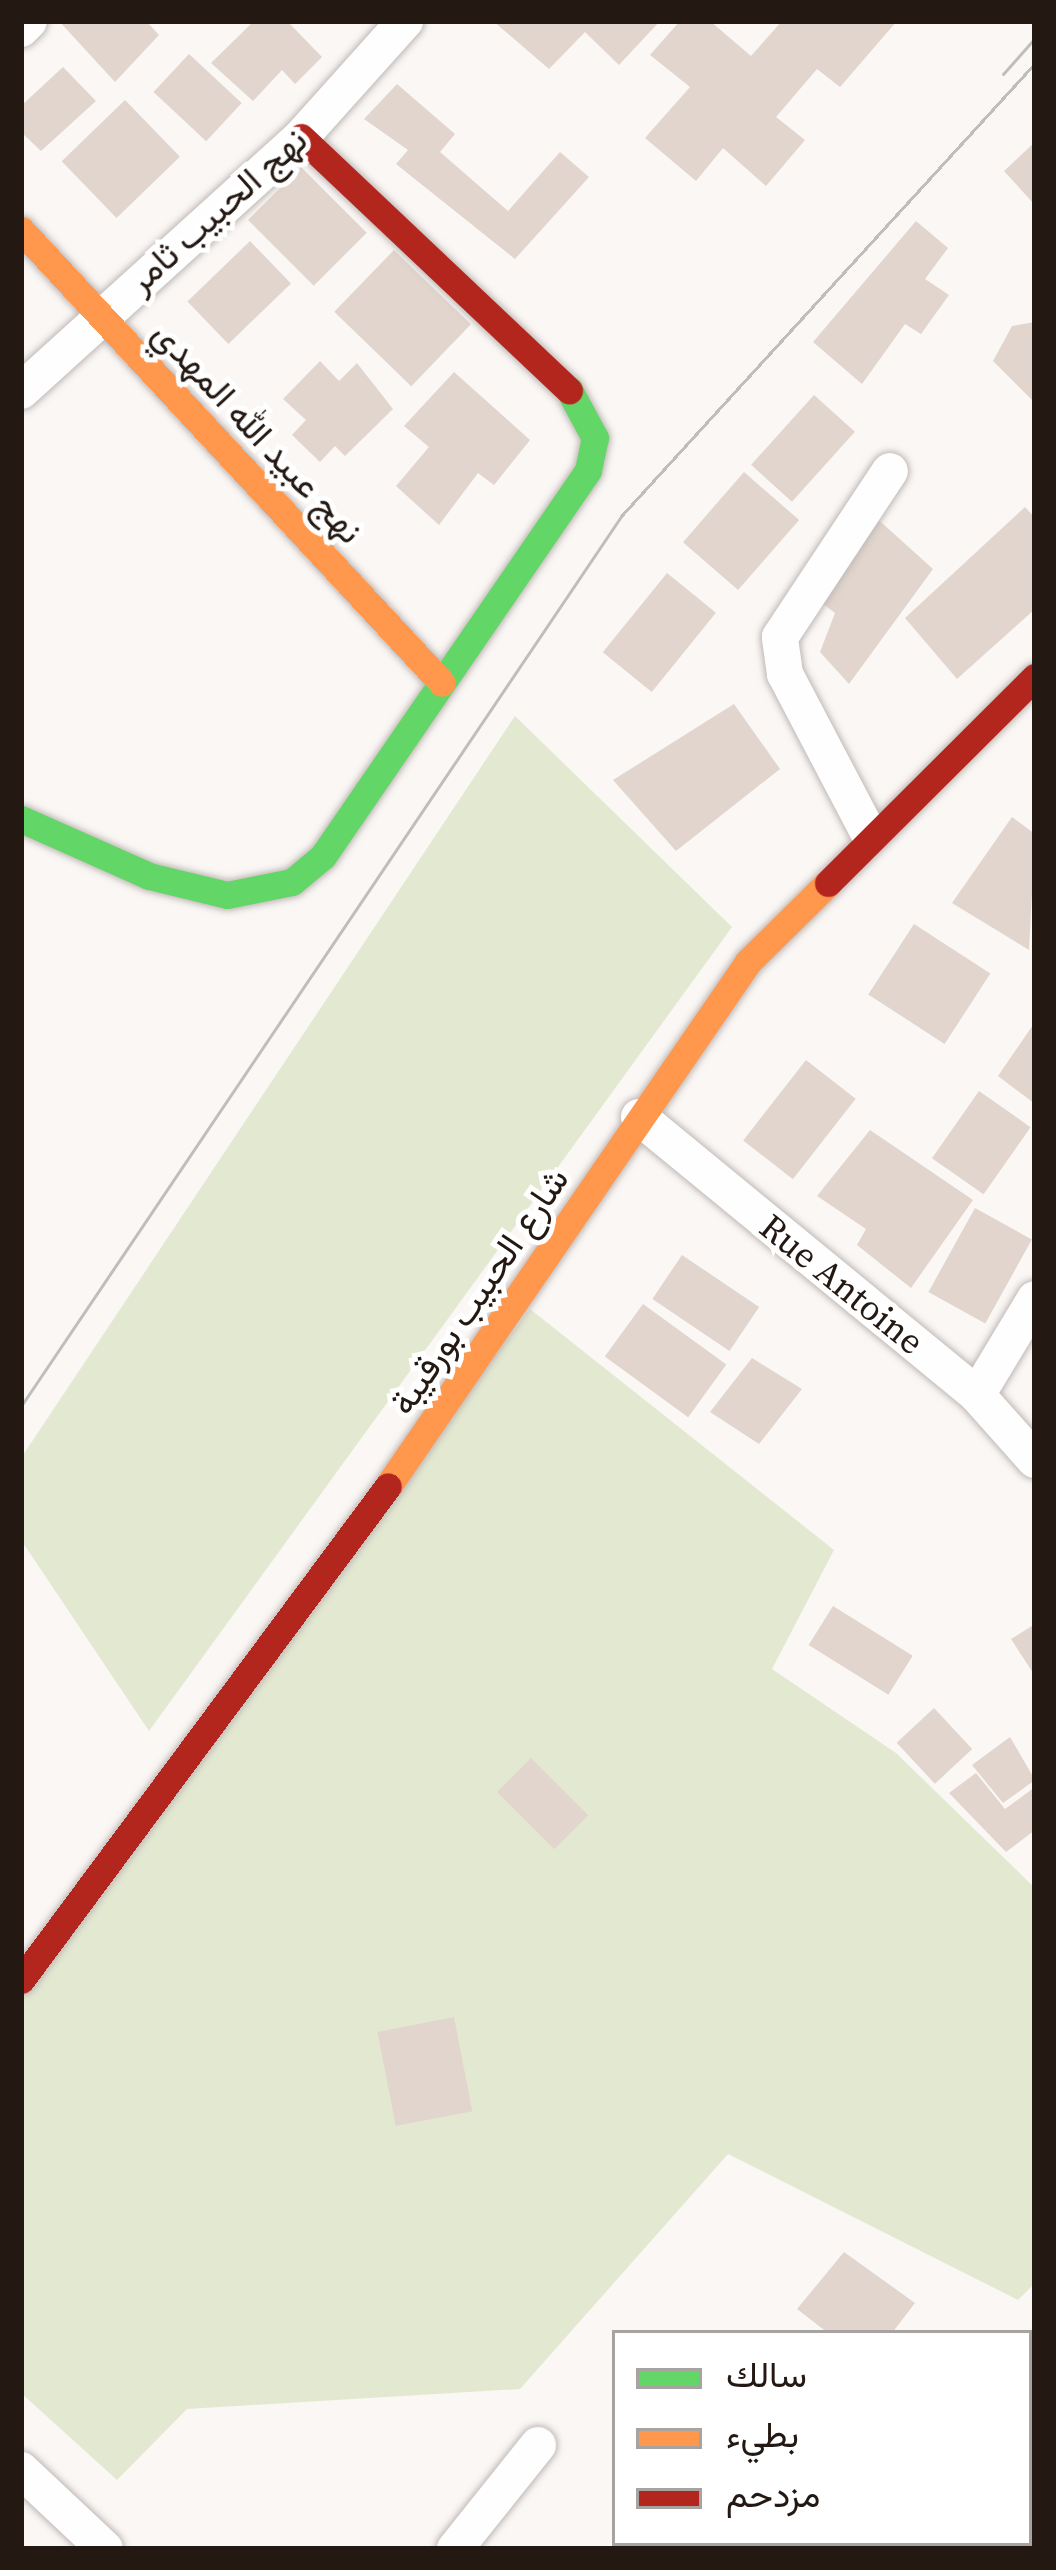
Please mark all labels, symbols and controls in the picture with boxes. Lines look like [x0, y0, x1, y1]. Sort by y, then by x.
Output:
street label: نهج الحبيب ثامر [118, 118, 316, 302]
street label: نهج عبيد الله المهدي [144, 312, 372, 552]
street label: شارع الحبيب بورقيبة [380, 1159, 578, 1423]
street label: Rue Antoine [751, 1205, 933, 1363]
legend [612, 2330, 1032, 2546]
text: سالك [726, 2350, 807, 2399]
text: بطيء [726, 2410, 799, 2459]
text: مزدحم [726, 2470, 820, 2519]

